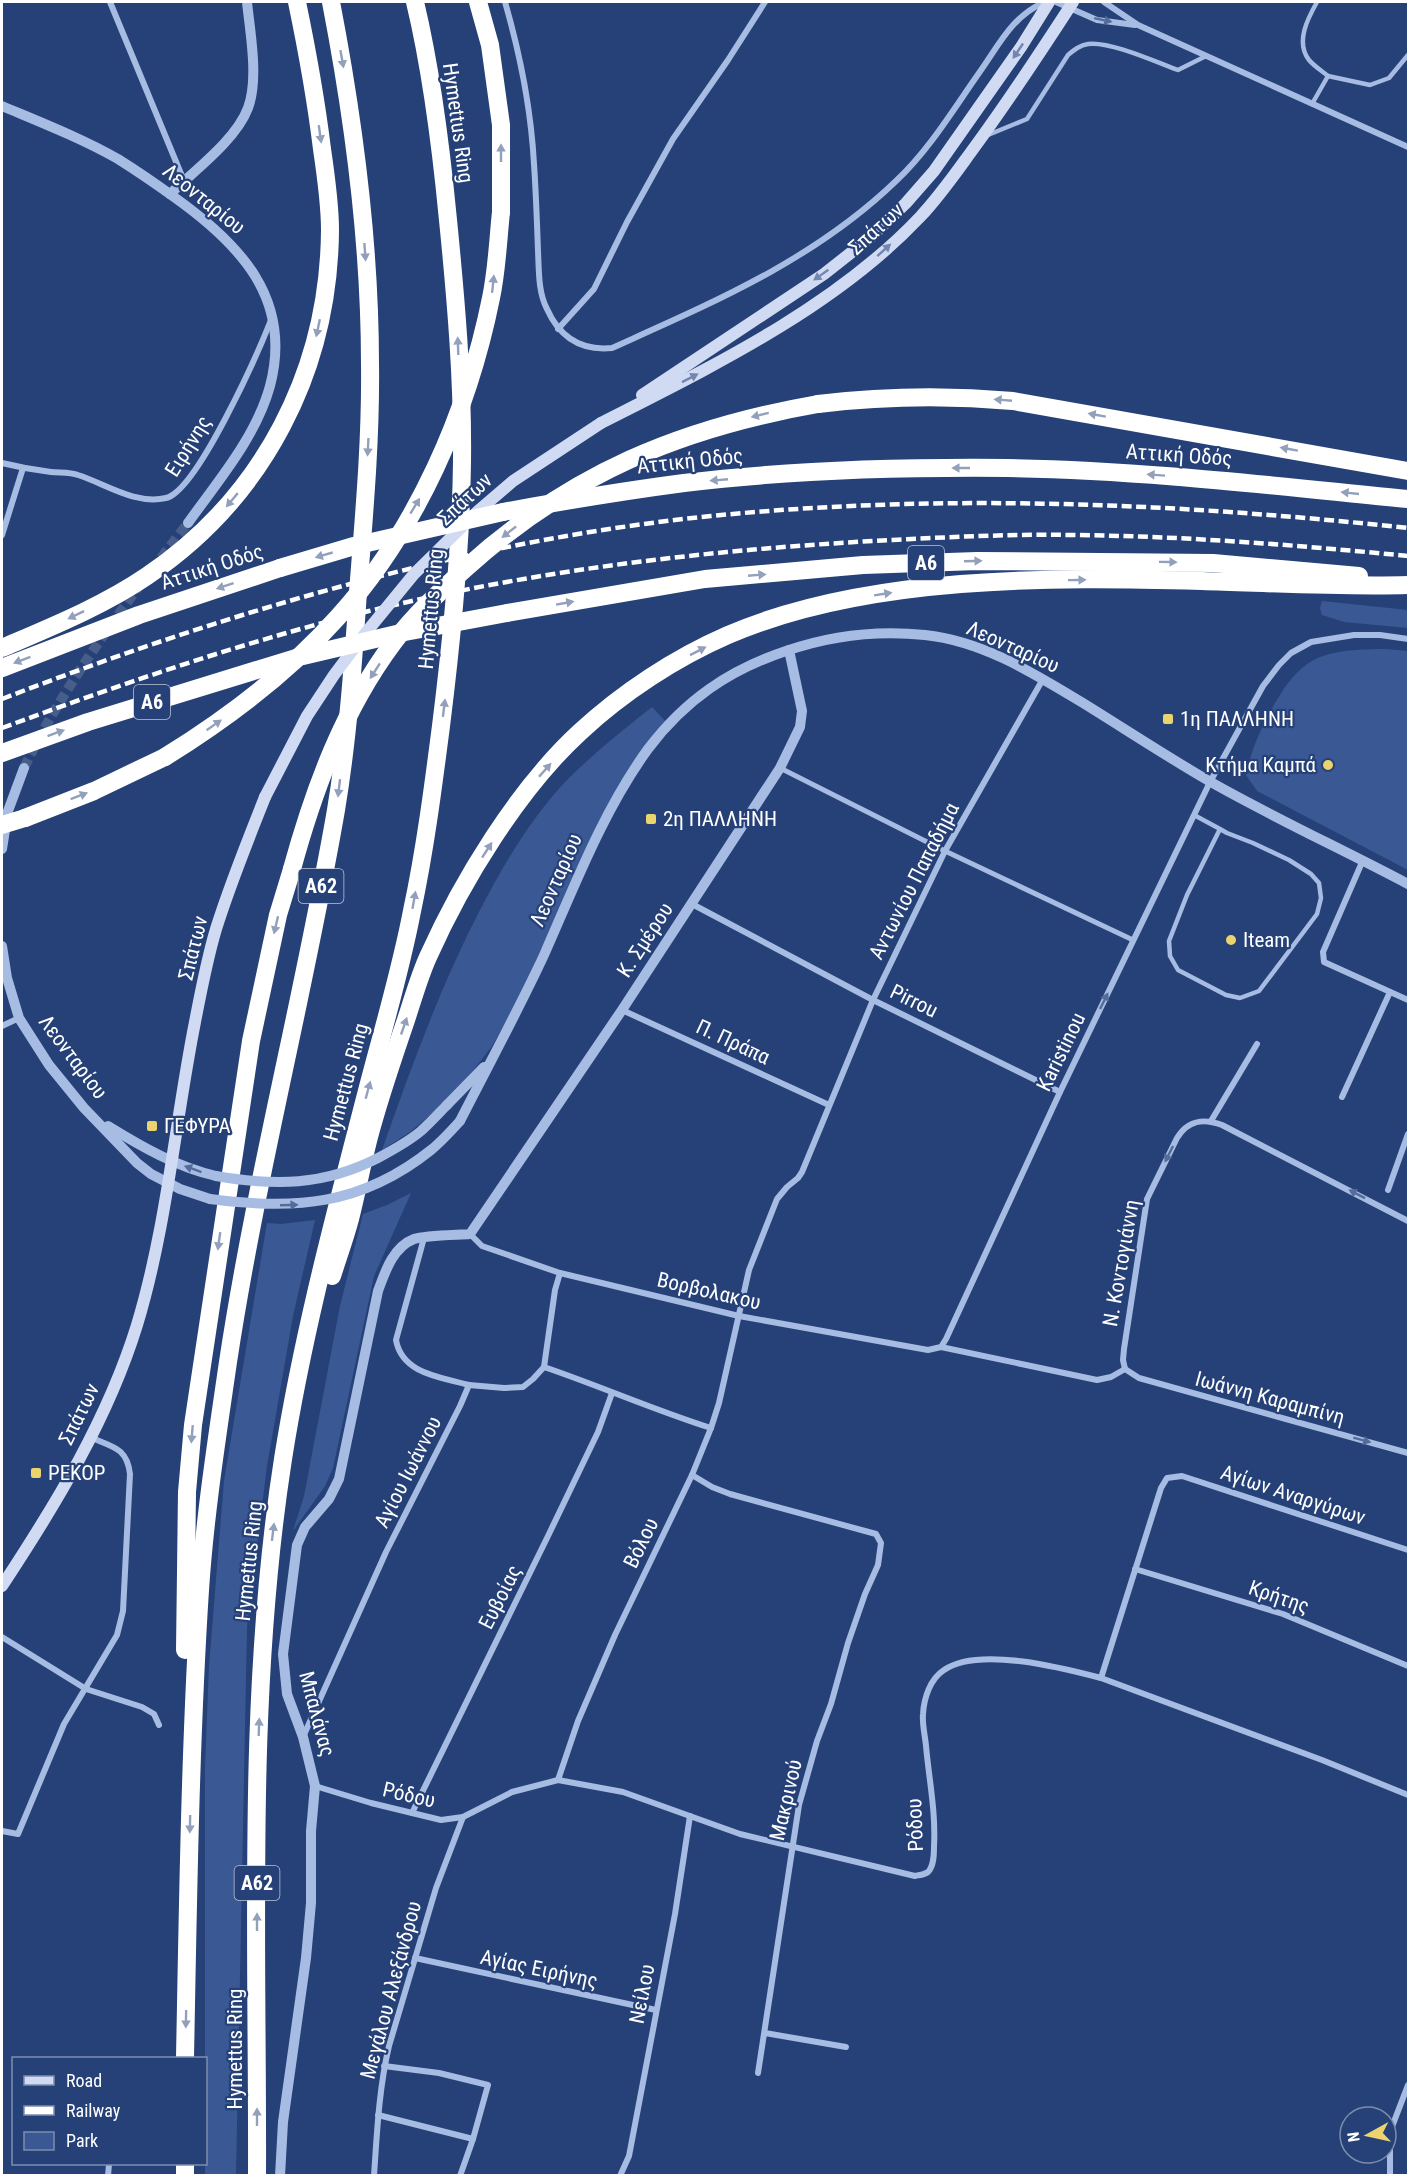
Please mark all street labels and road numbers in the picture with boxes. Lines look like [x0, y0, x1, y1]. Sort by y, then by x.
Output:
street label: Hymettus Ring [438, 61, 478, 185]
street label: Λεονταρίου [158, 159, 250, 239]
street label: Σπάτων [844, 198, 908, 260]
street label: Ειρήνης [160, 411, 216, 481]
street label: Αττική Οδός [1125, 439, 1233, 471]
street label: Αττική Οδός [636, 444, 744, 478]
street label: Σπάτων [433, 468, 497, 530]
street label: Αττική Οδός [158, 539, 266, 595]
road number: Α6 [908, 546, 944, 580]
street label: Hymettus Ring [414, 548, 448, 670]
street label: Λεονταρίου [963, 616, 1063, 678]
road number: Α6 [134, 685, 170, 719]
street label: Αντωνίου Παπαδήμα [864, 798, 964, 963]
street label: Λεονταρίου [525, 830, 587, 930]
road number: Α62 [298, 869, 344, 903]
street label: Κ. Σμέρου [612, 898, 678, 982]
street label: Σπάτων [173, 913, 213, 983]
street label: Pirrou [886, 979, 942, 1023]
street label: Karistinou [1032, 1009, 1090, 1095]
street label: Λεονταρίου [34, 1010, 112, 1104]
street label: Π. Πράπα [692, 1015, 774, 1070]
street label: Hymettus Ring [319, 1021, 373, 1143]
street label: Ν. Koντογιάννη [1098, 1198, 1144, 1328]
street label: Βορβολακου [655, 1267, 763, 1315]
street label: Ιωάννη Καραμπίνη [1193, 1367, 1347, 1429]
street label: Σπάτων [54, 1379, 104, 1449]
street label: Αγίου Ιωάννου [370, 1412, 446, 1532]
street label: Αγίων Αναργύρων [1218, 1460, 1368, 1530]
street label: Hymettus Ring [231, 1500, 267, 1622]
street label: Βόλου [619, 1514, 663, 1572]
street label: Ευβοίας [474, 1561, 526, 1633]
street label: Κρήτης [1246, 1575, 1312, 1619]
street label: Μπαλάνας [294, 1669, 340, 1759]
street label: Μακρινού [765, 1757, 807, 1843]
street label: Ρόδου [380, 1777, 438, 1813]
street label: Ρόδου [902, 1798, 928, 1852]
road number: Α62 [234, 1866, 280, 1900]
street label: Μεγάλου Αλεξάνδρου [356, 1898, 426, 2082]
street label: Αγίας Ειρήνης [478, 1945, 600, 1993]
street label: Νείλου [624, 1962, 660, 2026]
street label: Hymettus Ring [223, 1989, 247, 2109]

